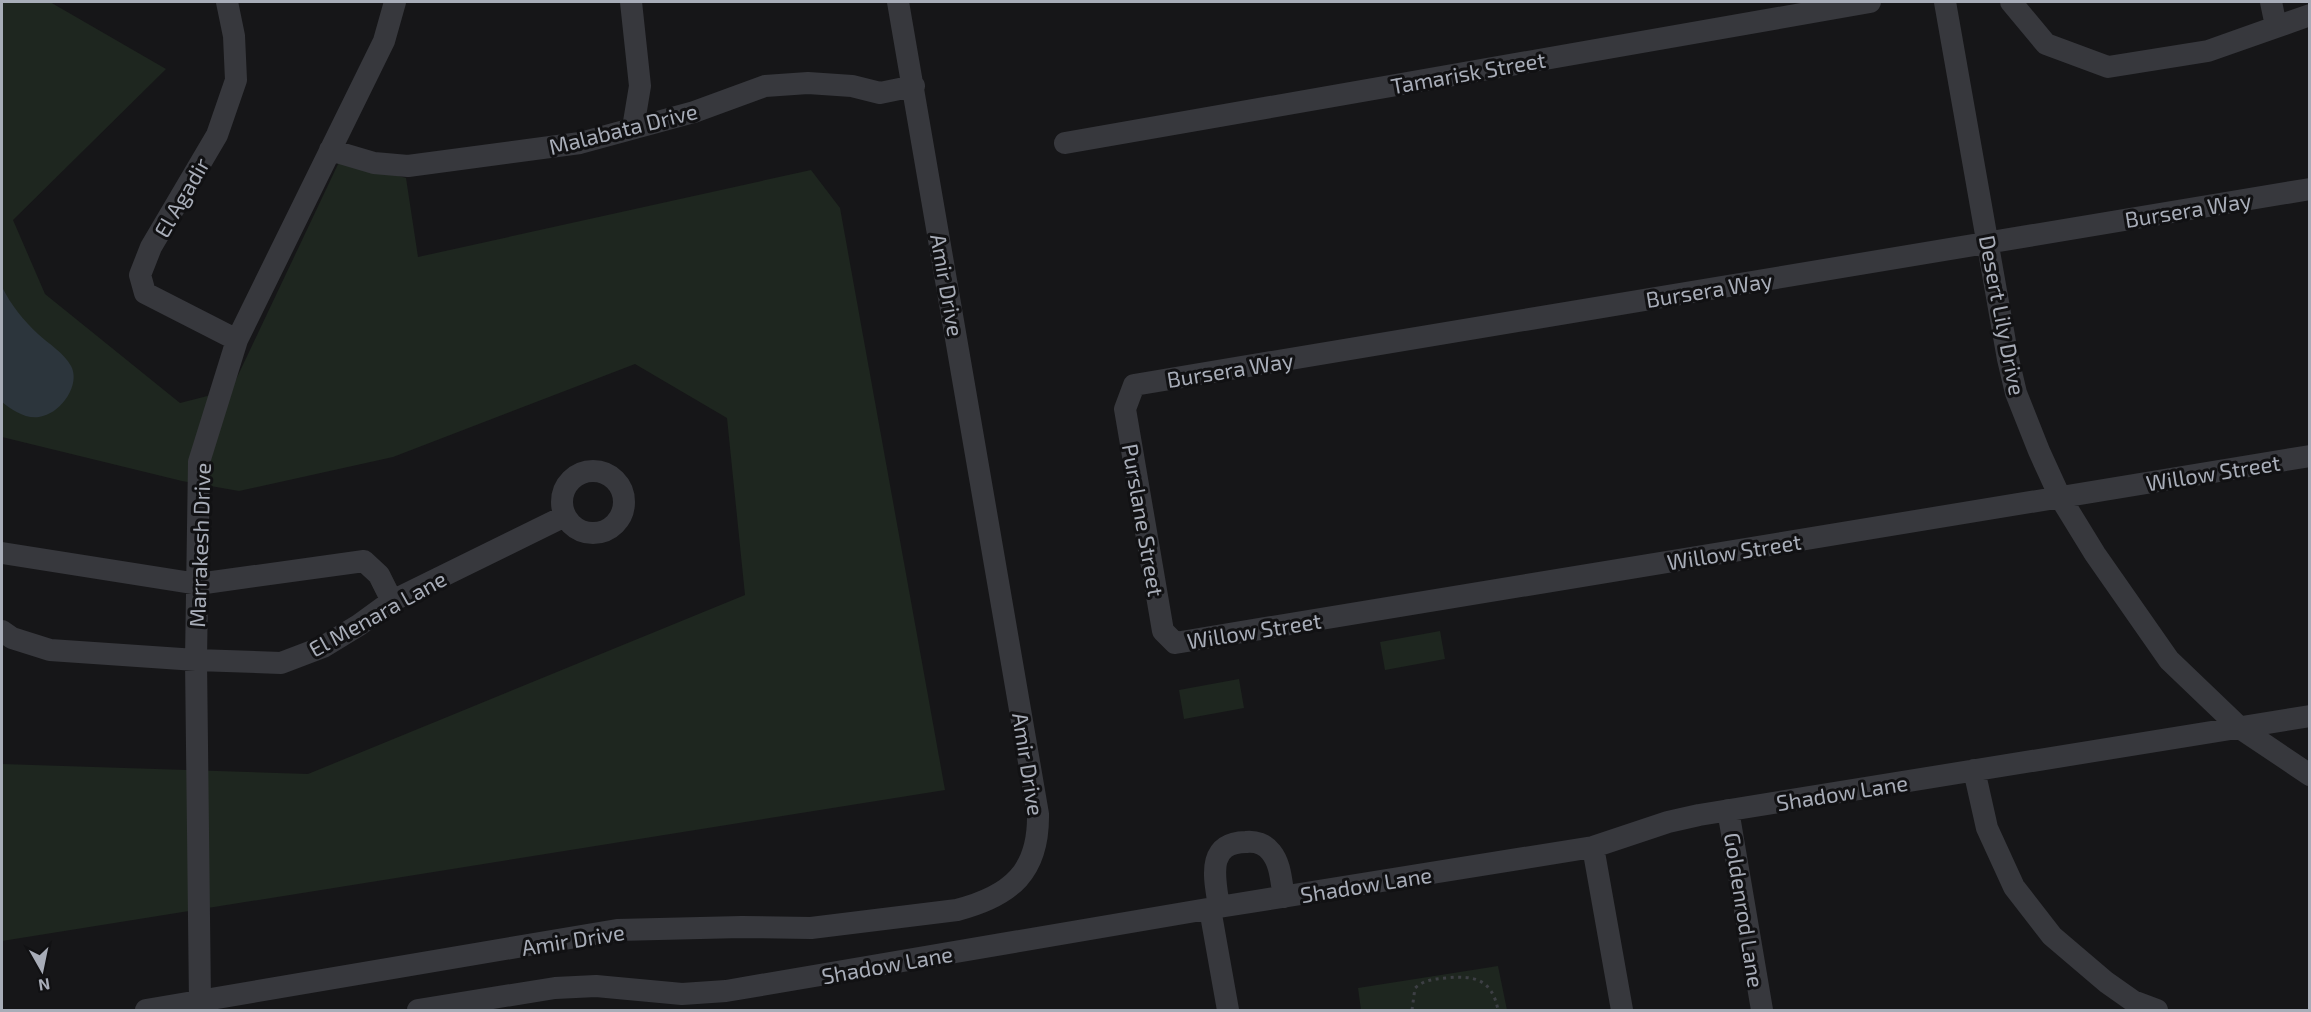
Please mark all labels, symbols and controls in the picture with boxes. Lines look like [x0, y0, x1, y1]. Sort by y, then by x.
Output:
street label: Tamarisk Street [1389, 46, 1547, 98]
street label: Malabata Drive [546, 97, 700, 159]
street label: El Agadir [148, 152, 214, 241]
street label: Bursera Way [2123, 186, 2254, 232]
street label: Amir Drive [926, 232, 970, 338]
street label: Desert Lily Drive [1975, 233, 2031, 397]
street label: Bursera Way [1644, 266, 1775, 312]
street label: Bursera Way [1165, 346, 1296, 392]
street label: Purslane Street [1118, 442, 1170, 598]
street label: Willow Street [2144, 449, 2282, 495]
street label: Marrakesh Drive [183, 462, 215, 628]
street label: Willow Street [1665, 528, 1803, 574]
street label: El Menara Lane [304, 565, 450, 661]
street label: Willow Street [1185, 607, 1323, 653]
street label: Amir Drive [1008, 711, 1050, 817]
street label: Shadow Lane [1774, 769, 1910, 815]
street label: Goldenrod Lane [1720, 831, 1770, 989]
street label: Shadow Lane [1298, 861, 1434, 907]
street label: Amir Drive [520, 918, 626, 960]
north arrow [12, 940, 72, 1000]
street label: Shadow Lane [819, 940, 955, 988]
text: N [37, 975, 52, 996]

